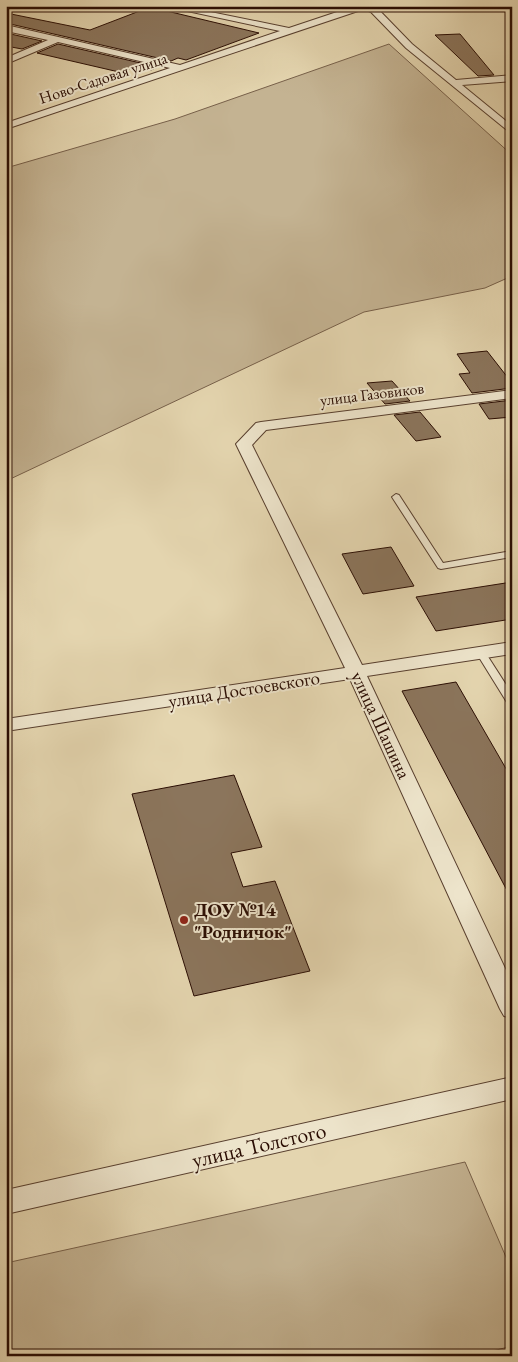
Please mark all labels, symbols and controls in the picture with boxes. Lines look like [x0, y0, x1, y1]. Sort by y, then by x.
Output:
street label: Ново-Садовая улица [36, 47, 170, 109]
street label: улица Газовиков [319, 377, 425, 411]
street label: улица Достоевского [166, 665, 322, 713]
street label: улица Шашина [345, 667, 417, 783]
place label: ДОУ №14 "Родничок" [194, 897, 292, 944]
marker: ДОУ №14 "Родничок" [178, 914, 190, 926]
street label: улица Толстого [189, 1115, 329, 1175]

